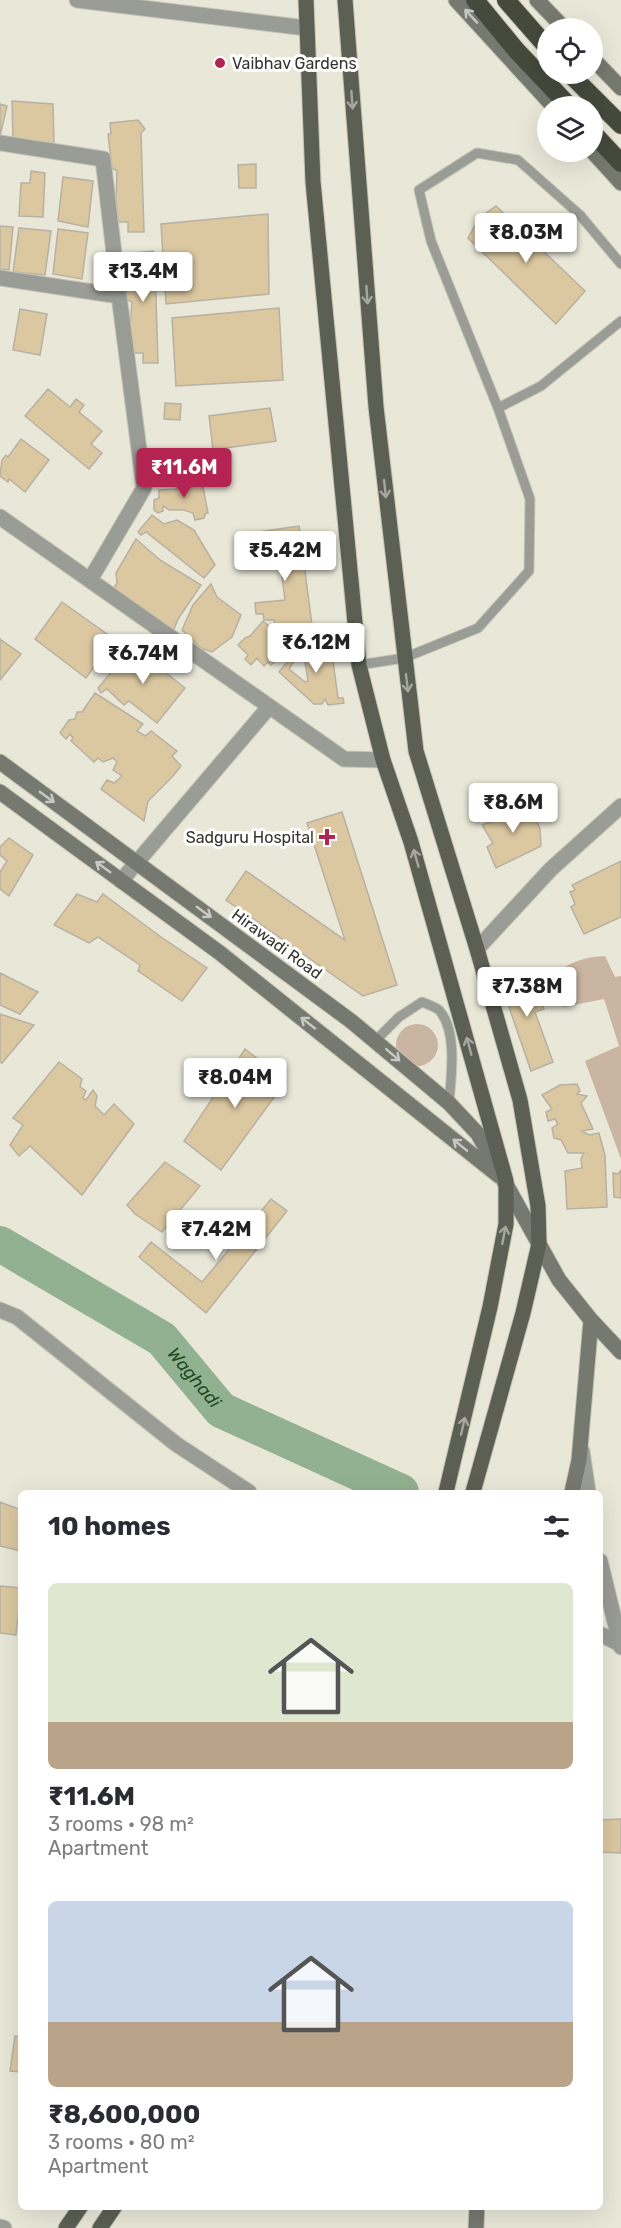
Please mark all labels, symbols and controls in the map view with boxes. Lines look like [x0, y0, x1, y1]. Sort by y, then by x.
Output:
one-way arrow [464, 9, 478, 24]
map controls [537, 18, 603, 162]
button: locate [537, 18, 603, 84]
place label: Vaibhav Gardens [232, 54, 357, 73]
marker: Vaibhav Gardens [213, 56, 227, 70]
one-way arrow [347, 90, 358, 110]
button: layers [537, 96, 603, 162]
pin: ₹8.03M [477, 213, 575, 264]
text: ₹8.03M [489, 220, 563, 244]
pin: ₹13.4M [94, 252, 192, 303]
text: ₹13.4M [108, 259, 178, 283]
one-way arrow [362, 284, 373, 304]
pin: ₹11.6M [135, 448, 233, 499]
text: ₹11.6M [150, 455, 218, 479]
one-way arrow [380, 478, 391, 498]
pin: ₹5.42M [236, 531, 334, 582]
text: ₹5.42M [248, 538, 322, 562]
pin: ₹6.12M [267, 623, 365, 674]
text: ₹6.12M [282, 630, 350, 654]
pin: ₹6.74M [94, 634, 192, 685]
text: ₹6.74M [107, 641, 179, 665]
one-way arrow [402, 672, 413, 692]
pin: ₹8.6M [471, 783, 555, 834]
one-way arrow [39, 790, 55, 803]
text: ₹8.6M [483, 790, 543, 814]
place label: Sadguru Hospital [186, 828, 314, 847]
marker: Sadguru Hospital [318, 828, 336, 846]
one-way arrow [410, 849, 421, 868]
one-way arrow [95, 861, 111, 873]
street label: Hirawadi Road [228, 905, 326, 983]
one-way arrow [196, 906, 212, 919]
pin: ₹7.38M [478, 967, 576, 1018]
text: ₹7.38M [491, 974, 563, 998]
one-way arrow [300, 1016, 316, 1029]
one-way arrow [463, 1036, 474, 1055]
one-way arrow [385, 1048, 400, 1062]
pin: ₹8.04M [186, 1058, 284, 1109]
text: ₹8.04M [198, 1065, 272, 1089]
one-way arrow [453, 1138, 468, 1152]
pin: ₹7.42M [167, 1210, 265, 1261]
text: ₹7.42M [180, 1217, 252, 1241]
one-way arrow [499, 1226, 510, 1246]
water label: Waghadi [163, 1343, 226, 1413]
one-way arrow [458, 1417, 469, 1436]
icon: filters [540, 1510, 573, 1543]
text: 10 homes [48, 1511, 171, 1542]
icon: home [257, 1622, 365, 1730]
text: ₹11.6M [48, 1781, 135, 1812]
text: 3 rooms · 98 m² [48, 1812, 194, 1836]
text: Apartment [48, 1836, 149, 1860]
icon: home [257, 1940, 365, 2048]
text: ₹8,600,000 [48, 2099, 200, 2130]
text: 3 rooms · 80 m² [48, 2130, 195, 2154]
text: Apartment [48, 2154, 149, 2178]

